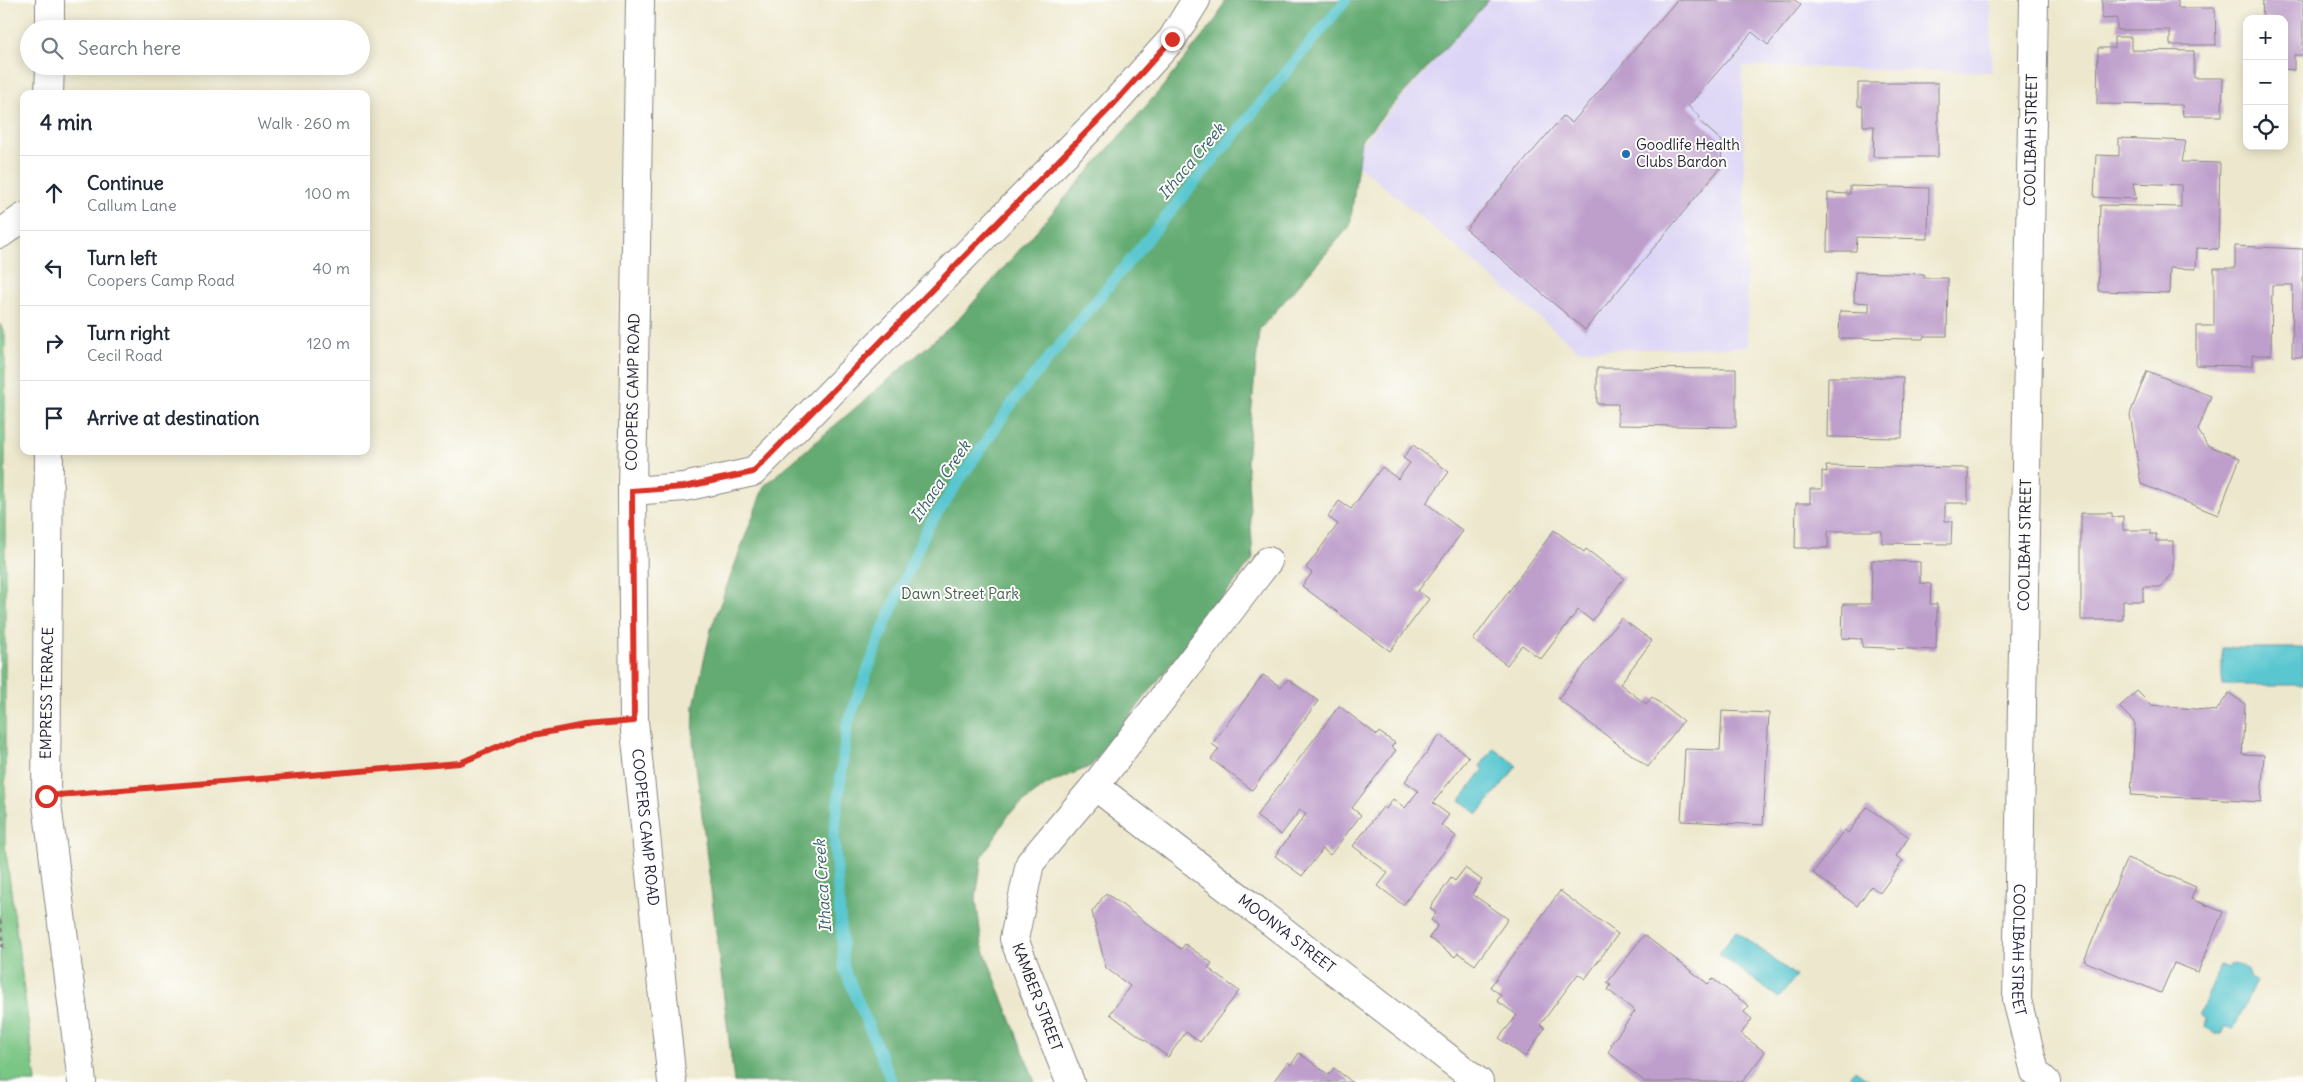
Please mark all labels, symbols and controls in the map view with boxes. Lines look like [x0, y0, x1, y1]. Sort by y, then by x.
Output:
map controls [2243, 15, 2288, 150]
button: + [2243, 15, 2288, 60]
search box [20, 20, 370, 75]
route end [1161, 28, 1184, 51]
icon: search [38, 34, 66, 62]
text: Search here [78, 36, 181, 60]
button: − [2243, 60, 2288, 105]
street label: COOLIBAH STREET [2020, 73, 2041, 206]
button: locate [2243, 105, 2288, 150]
text: 4 min [40, 109, 92, 136]
text: Walk · 260 m [258, 113, 350, 133]
water label: Ithaca Creek [1153, 117, 1230, 203]
place label: Goodlife Health Clubs Bardon [1636, 135, 1740, 171]
marker: Goodlife Health Clubs Bardon [1620, 148, 1632, 160]
text: Continue [87, 171, 164, 195]
icon: ahead [40, 179, 68, 207]
text: 100 m [305, 183, 350, 203]
text: Callum Lane [87, 195, 177, 215]
text: Turn left [87, 246, 157, 270]
icon: left [40, 254, 68, 282]
text: 40 m [312, 258, 350, 278]
text: Coopers Camp Road [87, 270, 235, 290]
street label: COOPERS CAMP ROAD [622, 313, 643, 471]
text: Turn right [87, 321, 170, 345]
icon: right [40, 329, 68, 357]
text: 120 m [307, 333, 350, 353]
text: Cecil Road [87, 345, 162, 365]
icon: arrive [40, 404, 68, 432]
text: Arrive at destination [87, 406, 260, 430]
water label: Ithaca Creek [906, 435, 975, 525]
street label: COOLIBAH STREET [2014, 478, 2035, 611]
park label: Dawn Street Park [901, 584, 1019, 603]
street label: EMPRESS TERRACE [36, 626, 57, 759]
street label: COOPERS CAMP ROAD [628, 748, 663, 907]
route start [35, 785, 58, 808]
water label: Ithaca Creek [809, 837, 835, 933]
street label: COOLIBAH STREET [2008, 883, 2031, 1018]
street label: MOONYA STREET [1234, 890, 1340, 977]
street label: KAMBER STREET [1008, 940, 1067, 1054]

